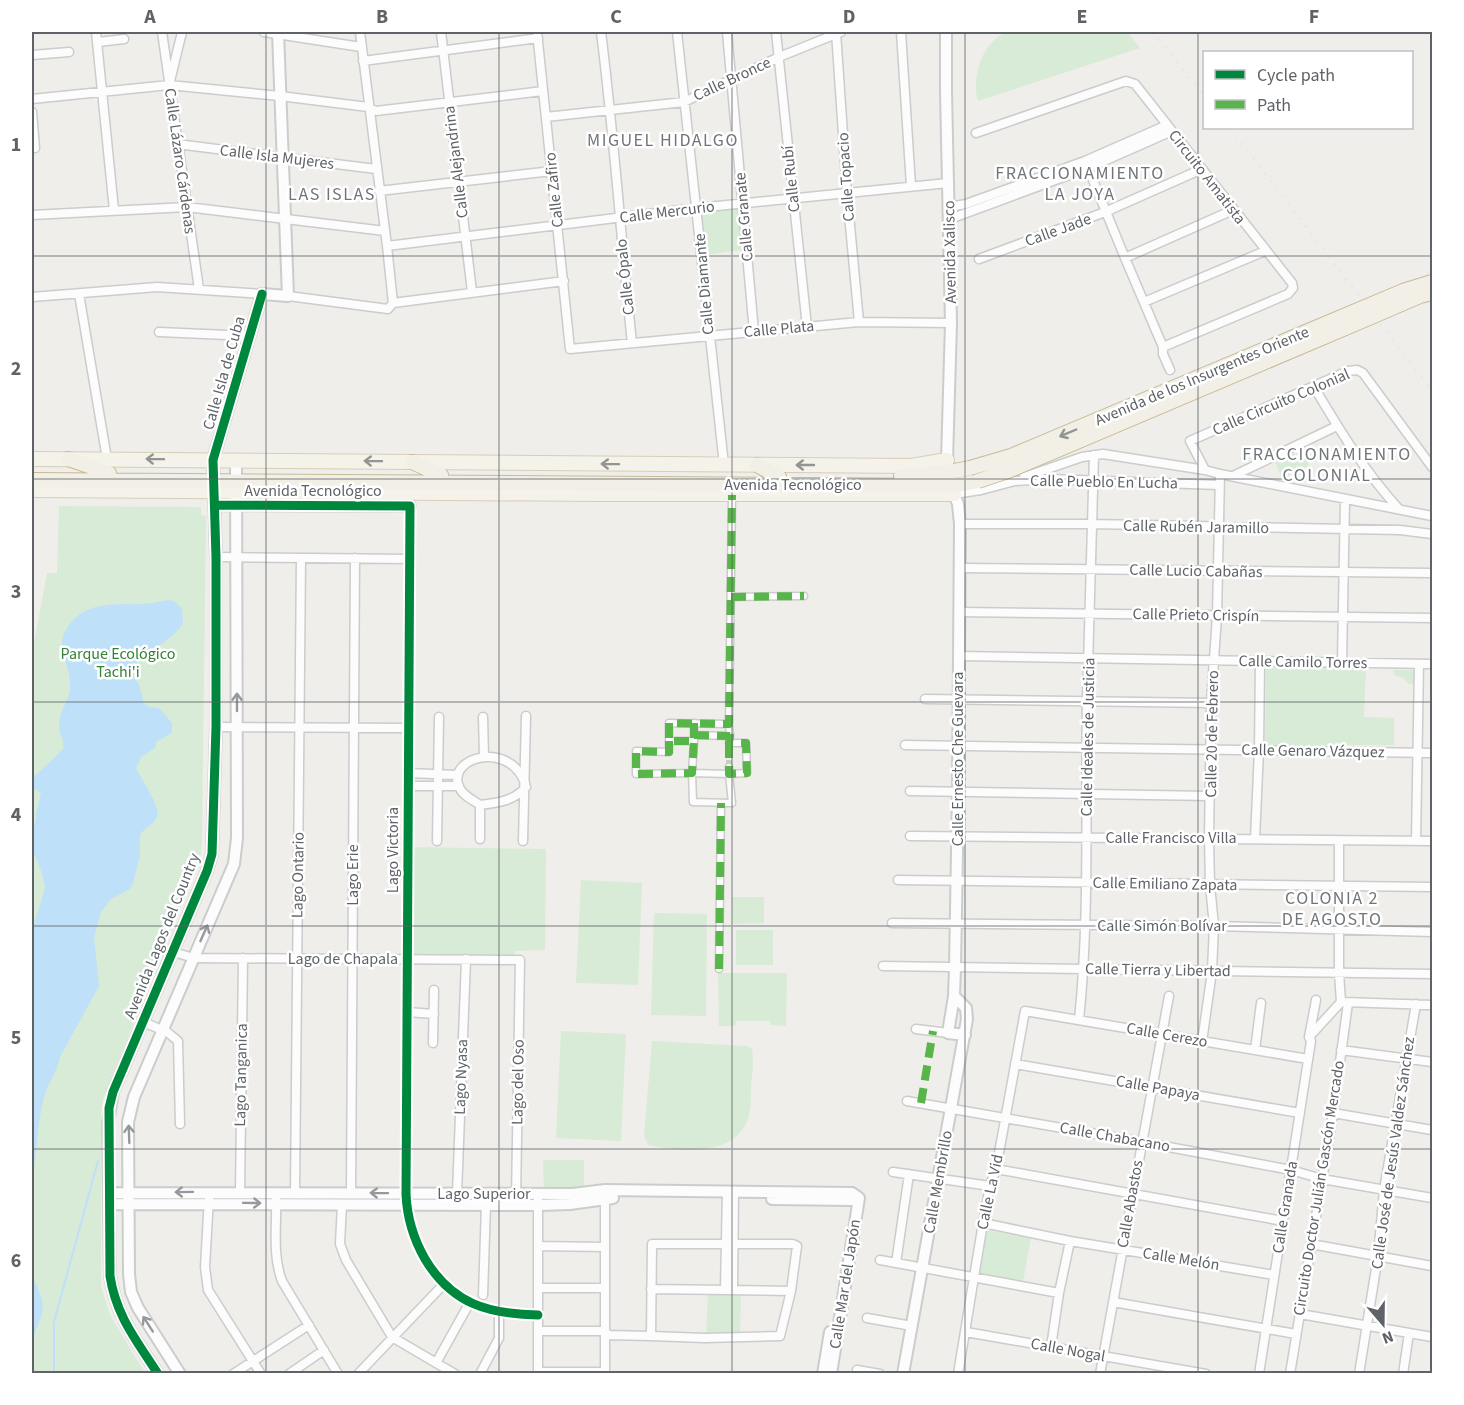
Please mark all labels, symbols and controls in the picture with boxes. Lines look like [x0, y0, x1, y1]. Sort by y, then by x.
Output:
text: A [143, 3, 156, 31]
text: B [376, 3, 388, 31]
text: C [610, 3, 622, 31]
text: D [843, 3, 855, 31]
text: E [1077, 3, 1087, 31]
text: F [1309, 3, 1319, 31]
street label: Calle Bronce [689, 51, 775, 107]
legend [1203, 51, 1413, 129]
text: Cycle path [1257, 63, 1335, 88]
street label: Calle Lázaro Cárdenas [159, 87, 201, 236]
text: Path [1257, 93, 1291, 118]
street label: Calle Alejandrina [438, 105, 474, 219]
street label: Circuito Amatista [1163, 125, 1251, 229]
district label: MIGUEL HIDALGO [587, 128, 739, 153]
text: 1 [11, 131, 21, 159]
street label: Calle Topacio [832, 132, 860, 222]
street label: Calle Isla Mujeres [219, 139, 336, 175]
street label: Calle Rubí [776, 143, 805, 214]
street label: Calle Zafiro [539, 151, 569, 229]
district label: FRACCIONAMIENTO LA JOYA [995, 161, 1165, 207]
street label: Calle Granate [729, 171, 759, 262]
district label: LAS ISLAS [288, 182, 376, 207]
street label: Calle Mercurio [618, 195, 716, 229]
street label: Avenida Xalisco [938, 200, 962, 304]
street label: Calle Jade [1022, 208, 1094, 252]
street label: Calle Diamante [689, 232, 719, 336]
street label: Calle Ópalo [610, 238, 640, 316]
street label: Calle Isla de Cuba [197, 314, 251, 432]
street label: Calle Plata [743, 315, 815, 343]
street label: Avenida de los Insurgentes Oriente [1092, 321, 1313, 431]
text: 2 [11, 355, 21, 383]
street label: Calle Circuito Colonial [1209, 363, 1353, 441]
one-way arrow [1059, 428, 1078, 439]
district label: FRACCIONAMIENTO COLONIAL [1242, 442, 1412, 488]
one-way arrow [146, 453, 165, 465]
one-way arrow [363, 456, 383, 467]
one-way arrow [600, 458, 620, 470]
one-way arrow [795, 459, 815, 471]
street label: Calle Pueblo En Lucha [1030, 470, 1178, 494]
street label: Avenida Tecnológico [724, 474, 862, 496]
street label: Avenida Tecnológico [244, 480, 382, 502]
street label: Calle Rubén Jaramillo [1123, 515, 1269, 539]
street label: Calle Lucio Cabañas [1129, 559, 1263, 583]
text: 3 [11, 578, 21, 606]
street label: Calle Prieto Crispín [1132, 603, 1260, 627]
park label: Parque Ecológico Tachi'i [61, 643, 175, 683]
street label: Calle Camilo Torres [1239, 650, 1368, 674]
street label: Calle Ideales de Justicia [1076, 657, 1100, 817]
street label: Calle 20 de Febrero [1200, 670, 1224, 798]
street label: Calle Ernesto Che Guevara [947, 672, 969, 846]
one-way arrow [231, 693, 243, 713]
street label: Calle Genaro Vázquez [1241, 739, 1385, 763]
text: 4 [11, 801, 22, 829]
street label: Lago Victoria [382, 807, 404, 893]
street label: Calle Francisco Villa [1105, 827, 1237, 849]
street label: Lago Ontario [286, 832, 310, 918]
street label: Lago Erie [342, 844, 364, 906]
street label: Avenida Lagos del Country [119, 849, 206, 1022]
street label: Calle Emiliano Zapata [1092, 872, 1238, 896]
district label: COLONIA 2 DE AGOSTO [1282, 886, 1382, 932]
street label: Calle Simón Bolívar [1097, 915, 1227, 937]
one-way arrow [200, 924, 211, 942]
street label: Lago de Chapala [288, 948, 398, 970]
street label: Calle Tierra y Libertad [1085, 958, 1231, 982]
street label: Calle Cerezo [1125, 1017, 1209, 1053]
street label: Lago Tanganica [229, 1023, 253, 1127]
text: 5 [11, 1024, 21, 1052]
street label: Calle José de Jesús Valdez Sánchez [1366, 1035, 1420, 1271]
street label: Lago Nyasa [449, 1039, 473, 1115]
street label: Lago del Oso [506, 1039, 530, 1125]
street label: Circuito Doctor Julián Gascón Mercado [1288, 1059, 1350, 1317]
street label: Calle Papaya [1114, 1070, 1202, 1106]
street label: Calle Chabacano [1058, 1116, 1172, 1158]
one-way arrow [123, 1124, 134, 1144]
street label: Calle Membrillo [918, 1129, 958, 1235]
street label: Calle La Vid [971, 1152, 1009, 1232]
street label: Calle Abastos [1111, 1158, 1149, 1250]
street label: Calle Granada [1267, 1159, 1303, 1255]
street label: Lago Superior [437, 1183, 531, 1205]
one-way arrow [175, 1186, 195, 1198]
one-way arrow [370, 1187, 390, 1199]
one-way arrow [242, 1198, 262, 1209]
street label: Calle Mar del Japón [824, 1218, 866, 1350]
street label: Calle Melón [1141, 1242, 1221, 1276]
text: 6 [11, 1247, 21, 1275]
north arrow [1353, 1294, 1413, 1354]
one-way arrow [142, 1316, 154, 1333]
text: N [1379, 1325, 1397, 1349]
street label: Calle Nogal [1029, 1333, 1107, 1367]

